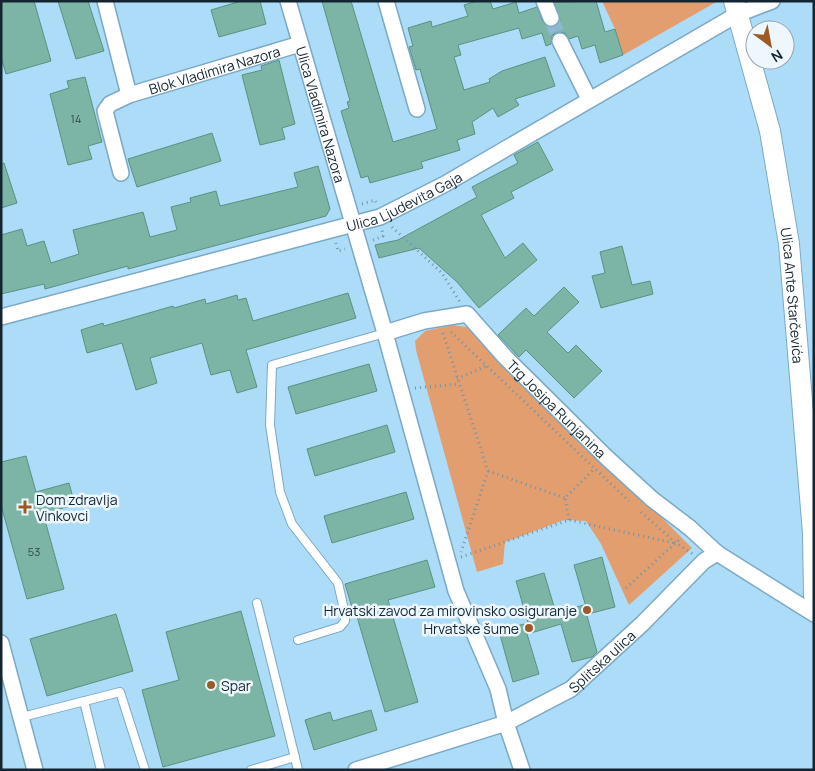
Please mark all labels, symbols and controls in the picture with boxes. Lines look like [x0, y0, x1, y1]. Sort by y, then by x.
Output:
north arrow [745, 20, 795, 70]
street label: Blok Vladimira Nazora [146, 41, 282, 98]
street label: Ulica Vladimira Nazora [292, 44, 350, 185]
text: N [768, 46, 786, 67]
house number: 14 [71, 111, 81, 126]
street label: Ulica Ljudevita Gaja [344, 167, 465, 235]
street label: Ulica Ante Starčevića [777, 226, 808, 364]
street label: Trg Josipa Runjanina [503, 355, 611, 462]
place label: Dom zdravlja Vinkovci [36, 490, 117, 525]
marker: Dom zdravlja Vinkovci [18, 500, 32, 514]
house number: 53 [28, 544, 40, 559]
place label: Hrvatski zavod za mirovinsko osiguranje [324, 601, 577, 620]
marker: Hrvatski zavod za mirovinsko osiguranje [581, 604, 593, 616]
place label: Hrvatske šume [423, 619, 519, 638]
marker: Hrvatske šume [523, 622, 535, 634]
street label: Splitska ulica [564, 626, 639, 697]
place label: Spar [221, 676, 251, 695]
marker: Spar [205, 679, 217, 691]

